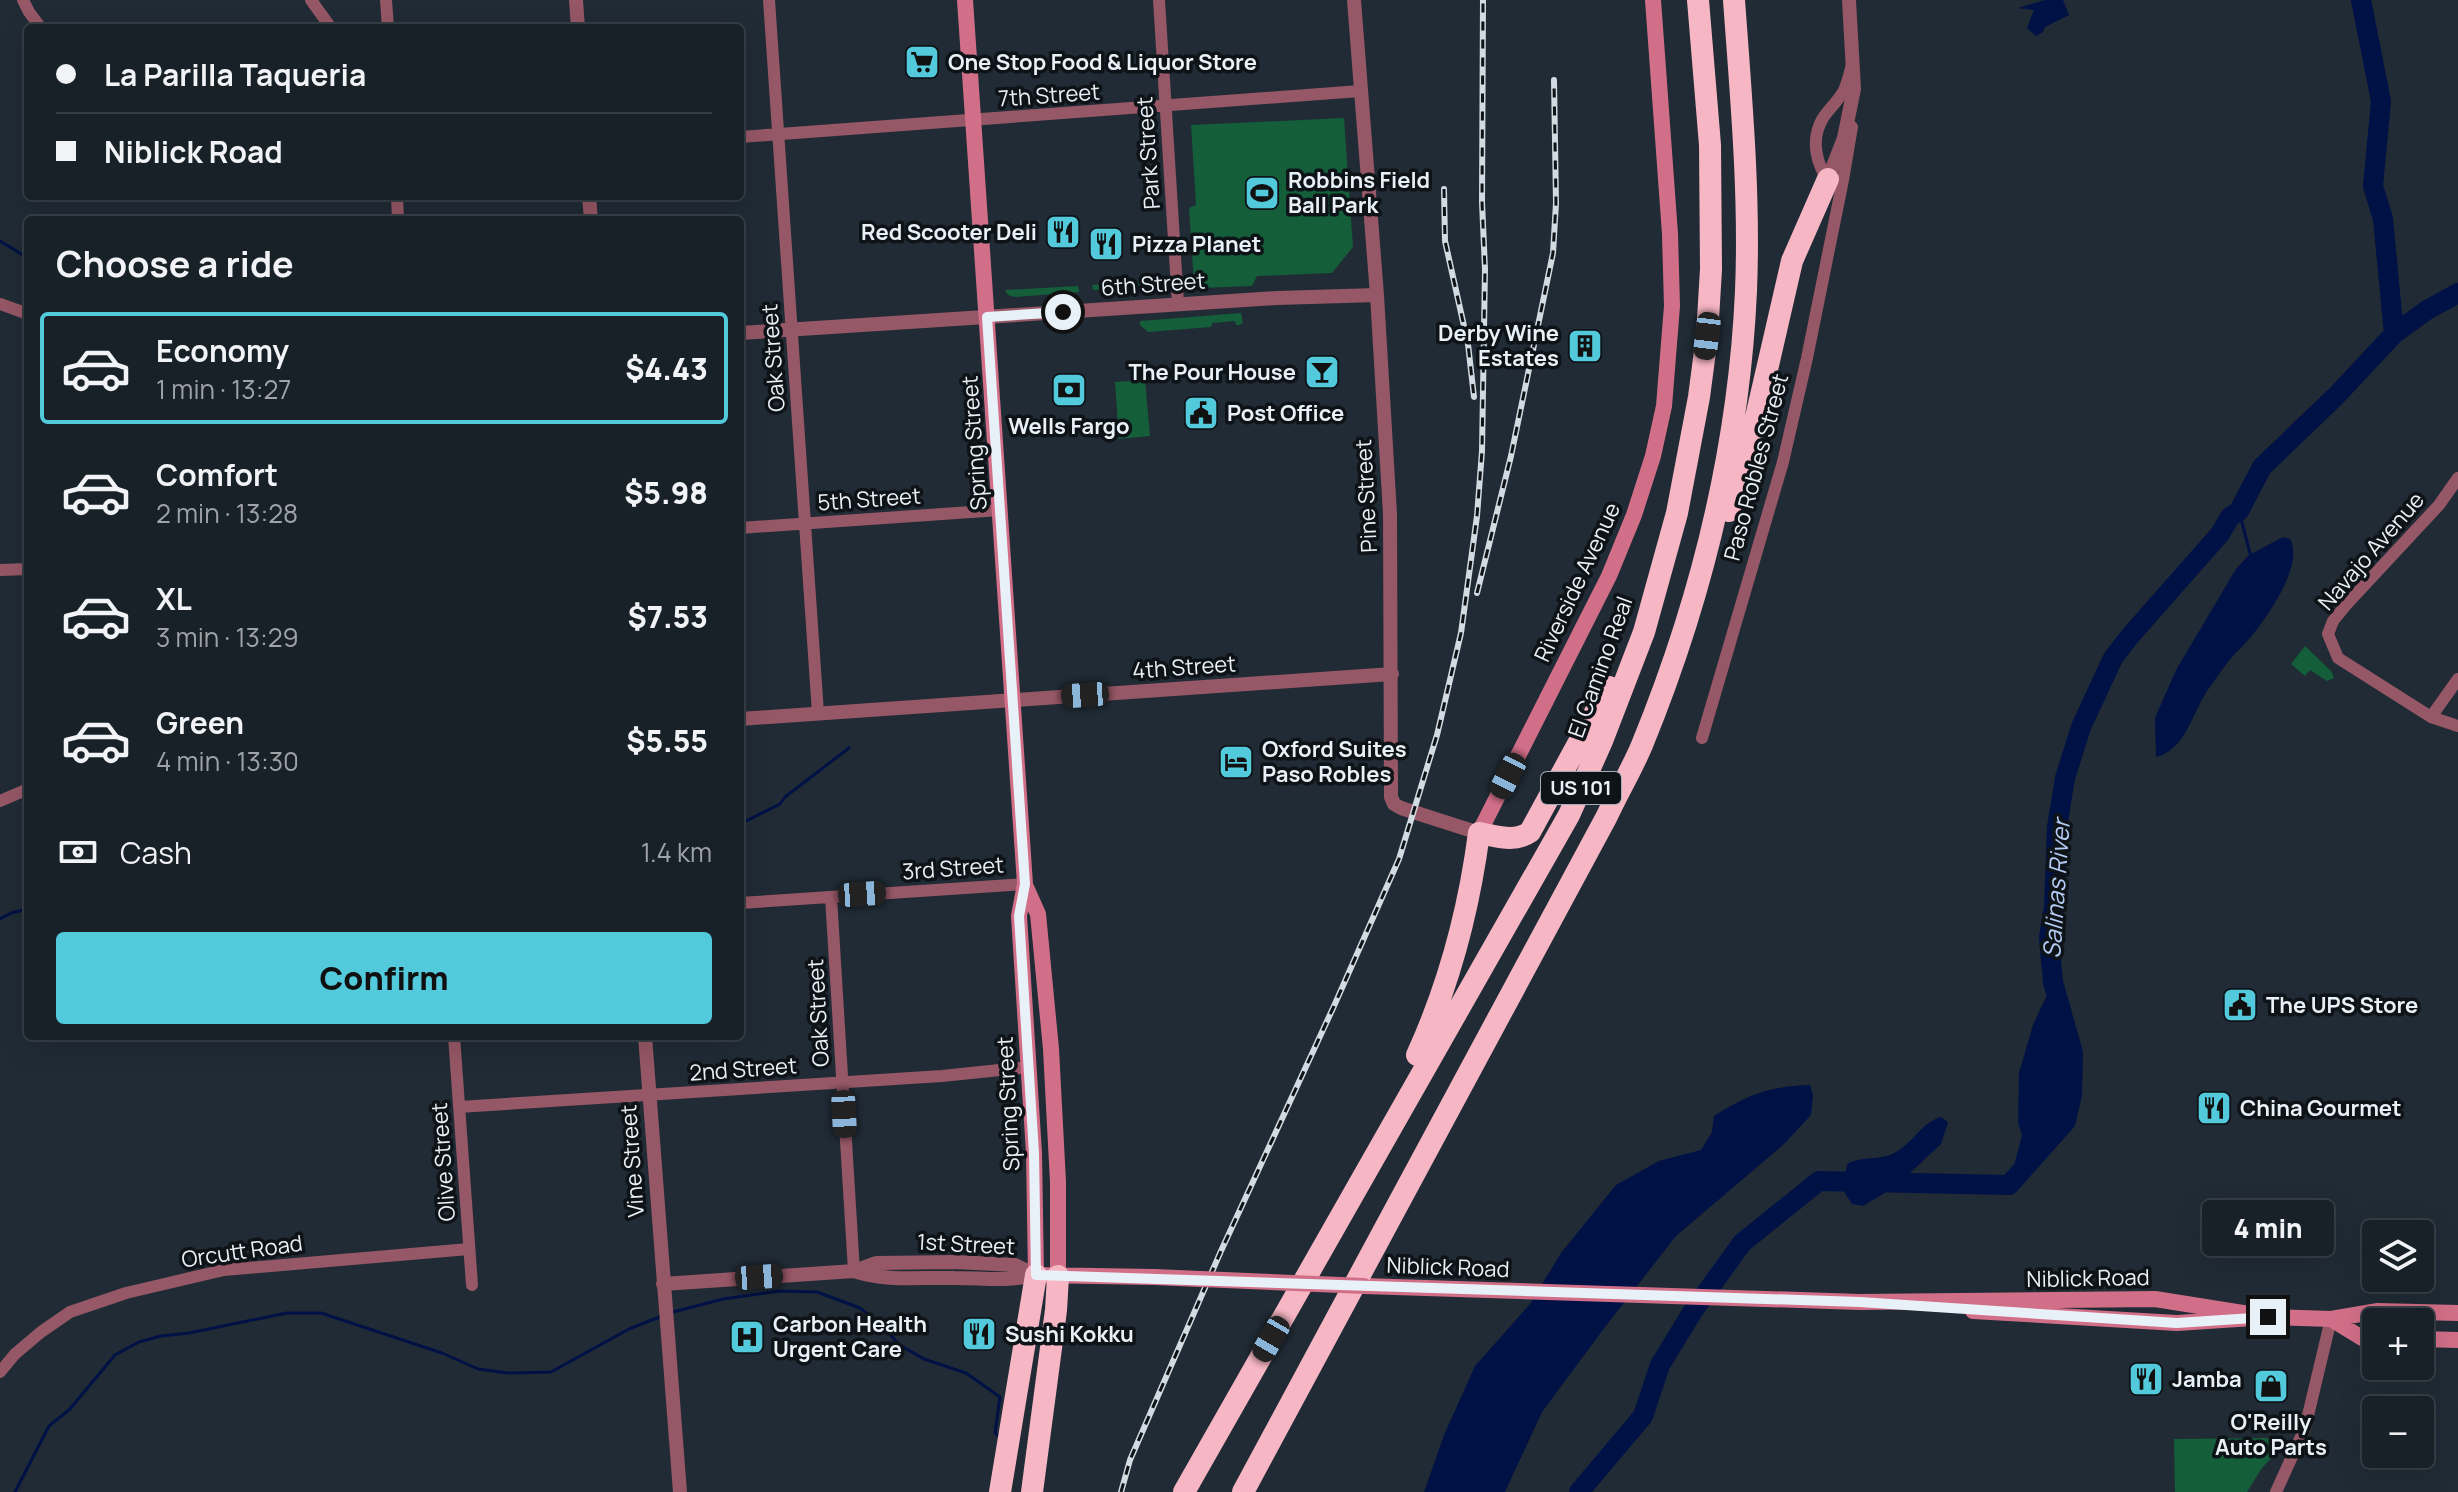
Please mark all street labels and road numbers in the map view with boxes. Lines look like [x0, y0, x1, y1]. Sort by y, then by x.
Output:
street label: 7th Street [997, 76, 1101, 114]
street label: Park Street [1129, 95, 1167, 210]
street label: 6th Street [1100, 265, 1206, 303]
street label: Oak Street [754, 303, 792, 413]
street label: Paso Robles Street [1717, 370, 1795, 564]
street label: Spring Street [954, 375, 994, 511]
street label: Pine Street [1348, 438, 1384, 553]
street label: 5th Street [816, 480, 922, 518]
street label: Navajo Avenue [2311, 485, 2431, 617]
street label: Riverside Avenue [1527, 497, 1627, 666]
street label: El Camino Real [1561, 592, 1639, 742]
street label: 4th Street [1131, 648, 1237, 686]
road number: US 101 [1541, 772, 1621, 804]
street label: 3rd Street [901, 849, 1005, 887]
street label: Oak Street [800, 958, 836, 1068]
street label: Spring Street [989, 1036, 1027, 1172]
street label: 2nd Street [688, 1050, 798, 1088]
street label: Olive Street [424, 1102, 462, 1222]
street label: Vine Street [613, 1103, 651, 1218]
street label: 1st Street [916, 1226, 1016, 1262]
street label: Orcutt Road [180, 1228, 304, 1274]
street label: Niblick Road [1386, 1250, 1510, 1284]
street label: Niblick Road [2026, 1262, 2150, 1294]

